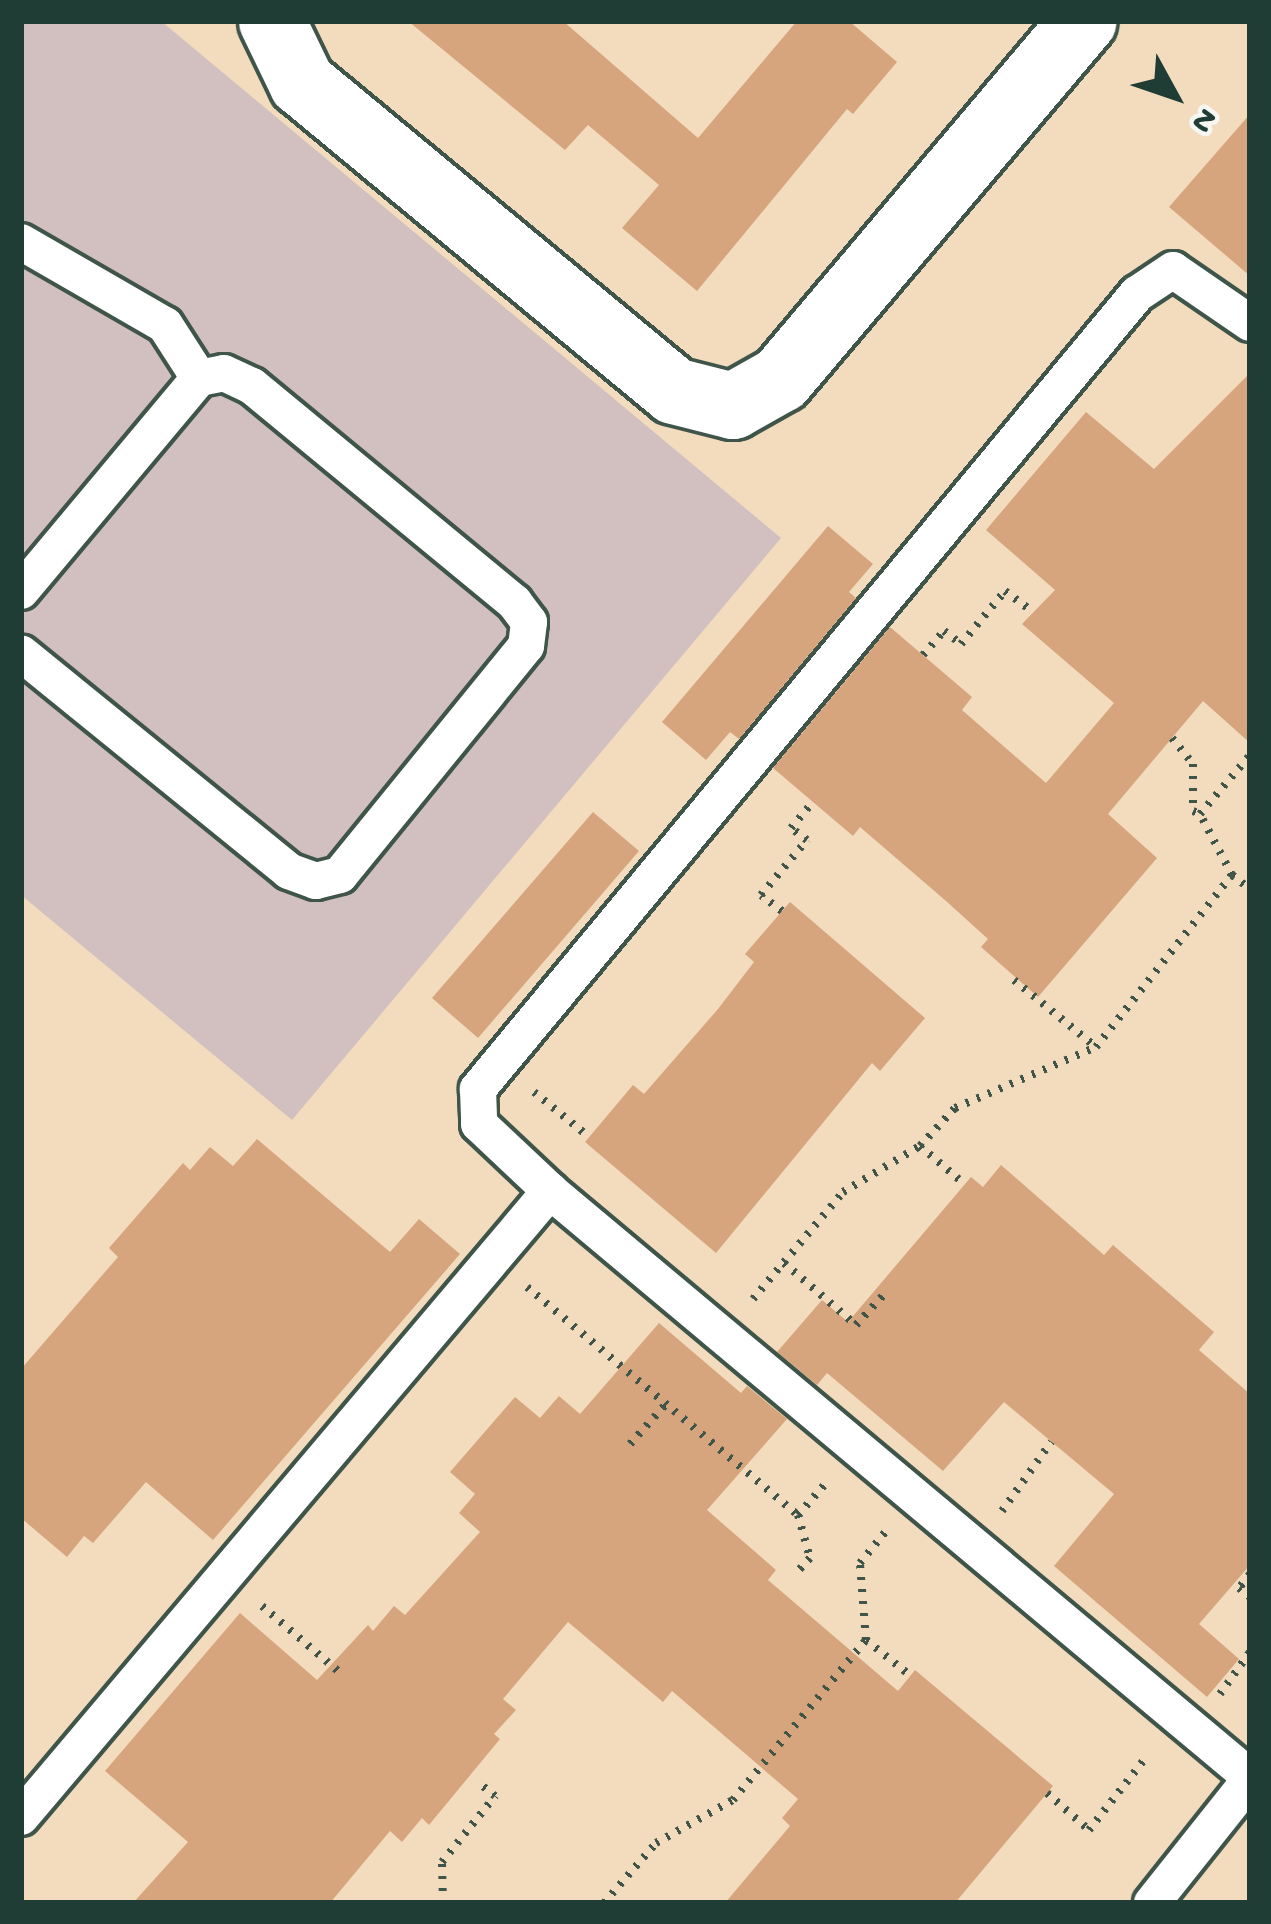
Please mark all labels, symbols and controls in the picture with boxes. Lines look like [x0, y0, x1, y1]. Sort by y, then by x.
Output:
north arrow [1115, 36, 1235, 156]
text: N [1181, 99, 1224, 140]

